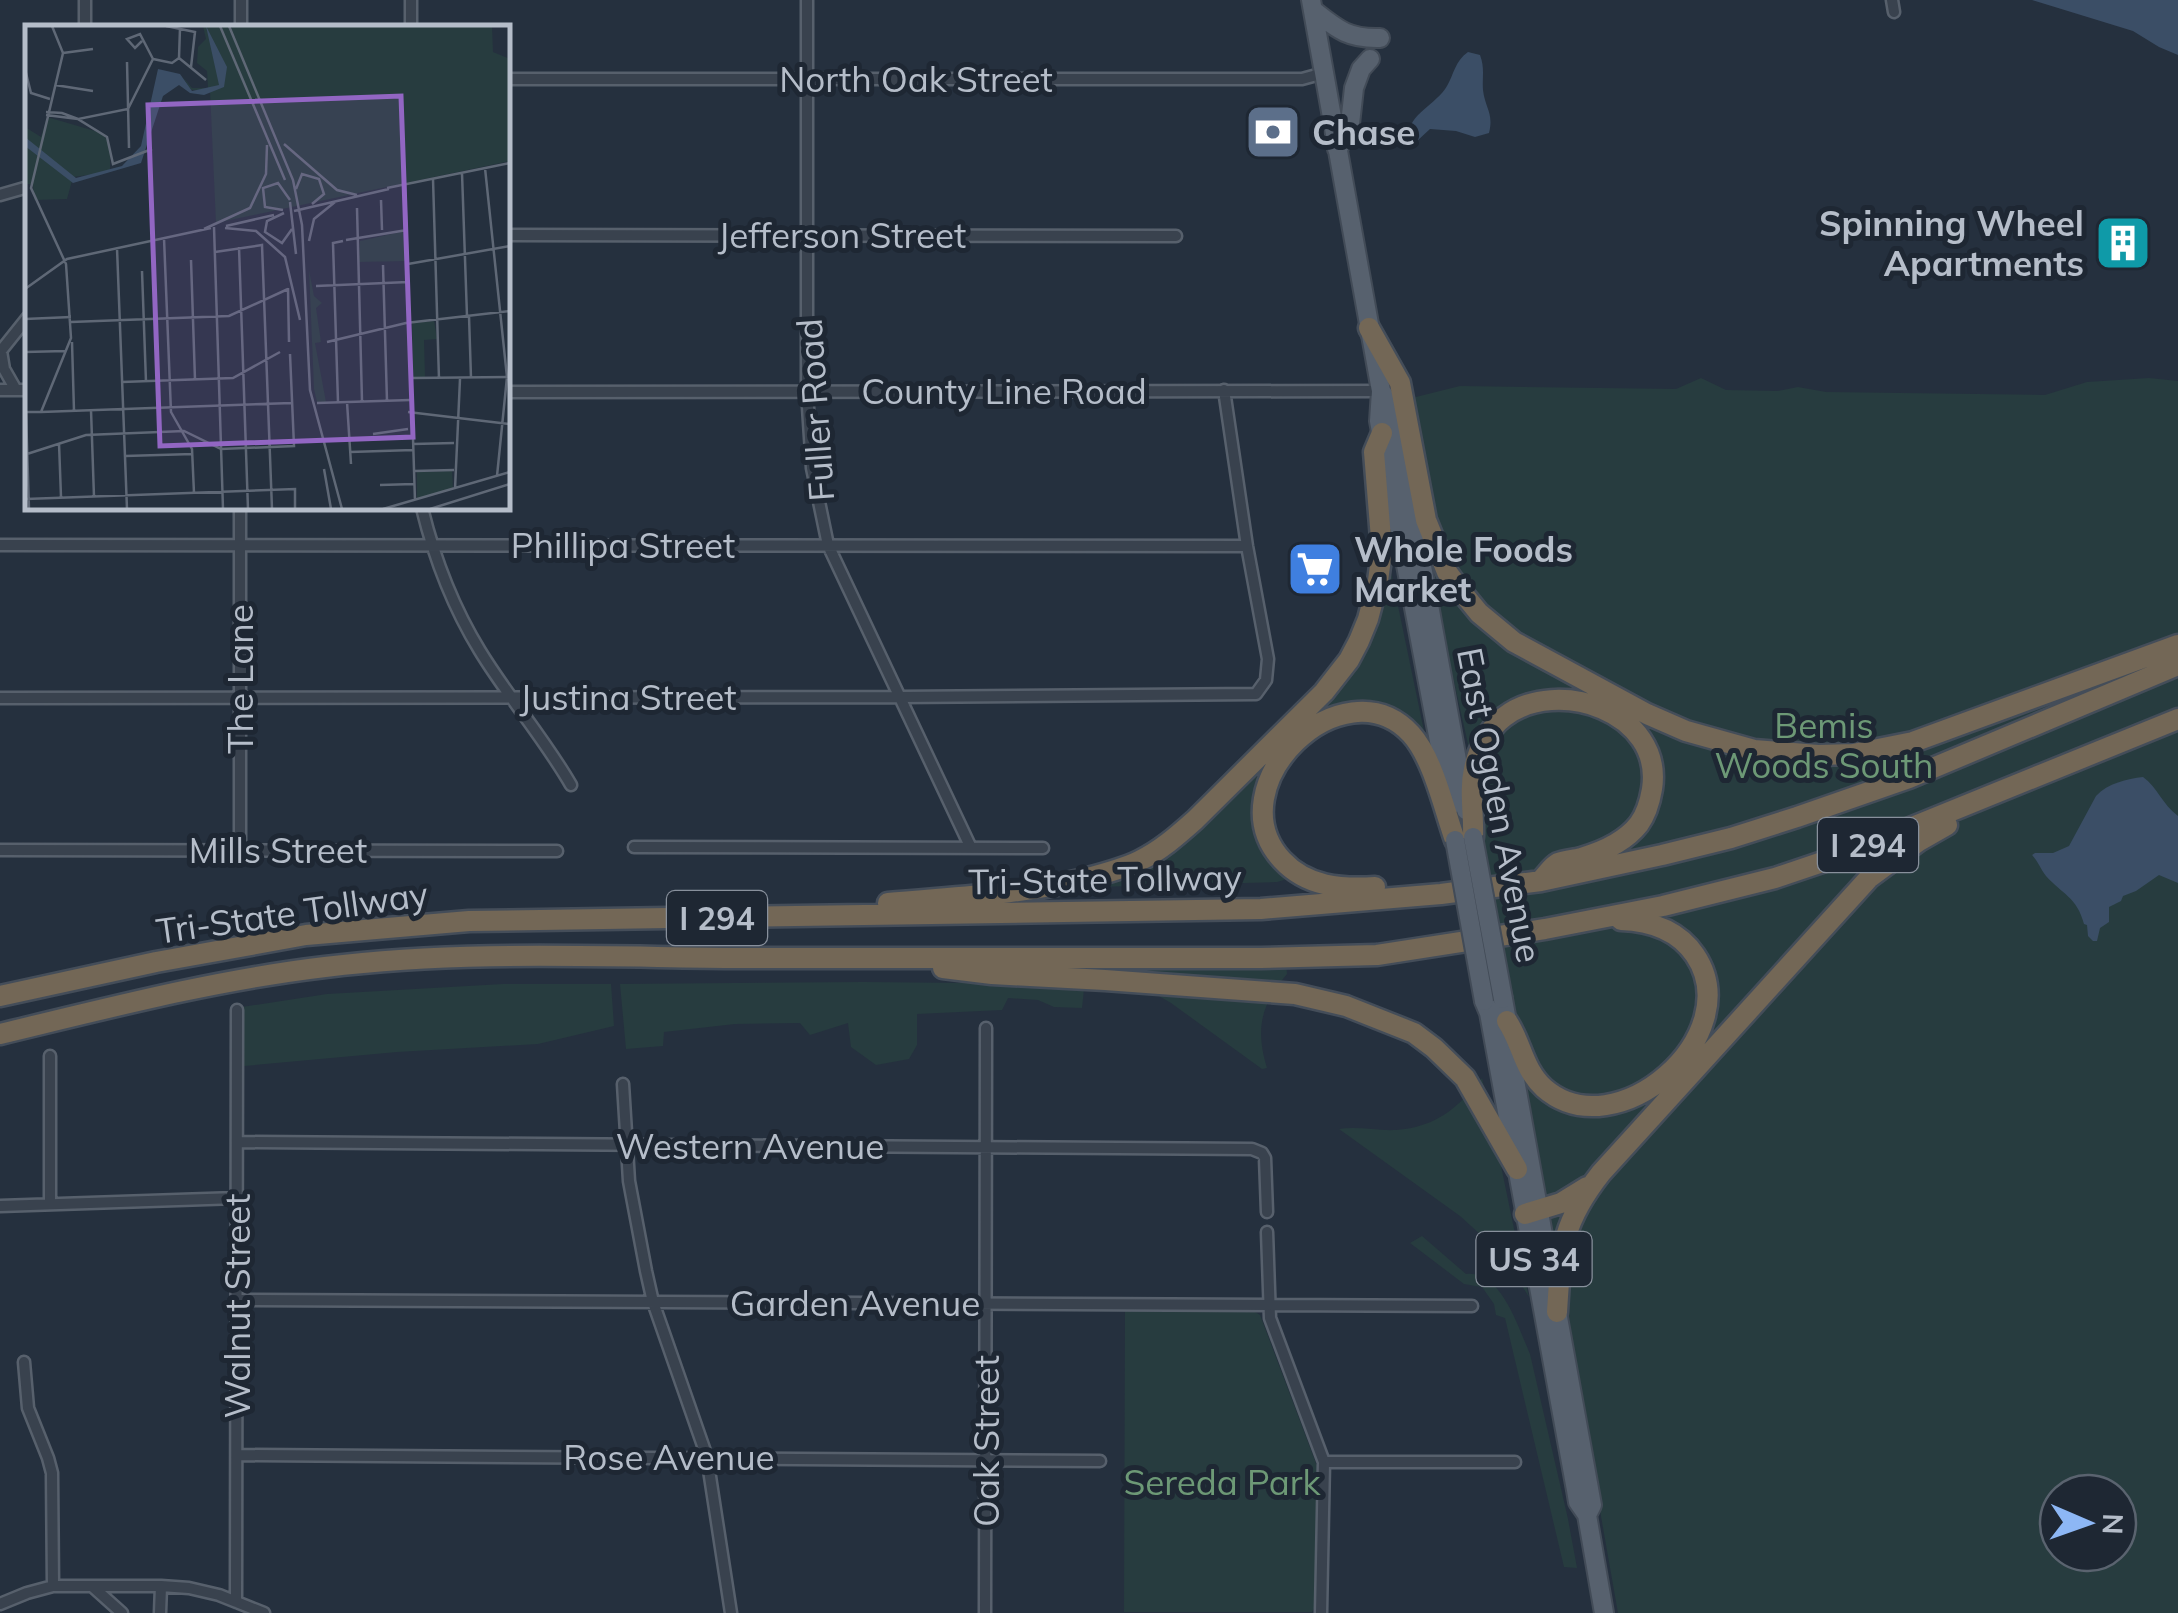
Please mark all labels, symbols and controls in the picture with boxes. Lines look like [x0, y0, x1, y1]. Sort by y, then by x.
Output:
inset map [25, 25, 510, 510]
street label: North Oak Street [779, 57, 1053, 101]
bank icon: Chase [1243, 102, 1303, 162]
place label: Chase [1312, 110, 1416, 154]
place label: Spinning Wheel Apartments [1819, 201, 2084, 285]
street label: Jefferson Street [718, 213, 966, 257]
building icon: Spinning Wheel Apartments [2093, 213, 2153, 273]
street label: Fuller Road [787, 317, 843, 503]
street label: County Line Road [861, 369, 1147, 413]
street label: Phillipa Street [511, 523, 735, 567]
place label: Whole Foods Market [1354, 527, 1573, 611]
supermarket icon: Whole Foods Market [1285, 539, 1345, 599]
street label: The Lane [218, 604, 262, 754]
street label: East Ogden Avenue [1448, 644, 1552, 966]
street label: Justina Street [520, 675, 736, 719]
park label: Bemis Woods South [1714, 703, 1934, 787]
road number: I 294 [1818, 818, 1918, 872]
street label: Mills Street [189, 828, 367, 872]
street label: Tri-State Tollway [968, 855, 1243, 903]
street label: Tri-State Tollway [153, 871, 431, 953]
road number: I 294 [667, 891, 767, 945]
street label: Western Avenue [616, 1124, 884, 1168]
street label: Walnut Street [215, 1193, 259, 1419]
road number: US 34 [1476, 1232, 1592, 1286]
street label: Garden Avenue [730, 1281, 980, 1325]
street label: Oak Street [964, 1355, 1008, 1527]
street label: Rose Avenue [563, 1435, 775, 1479]
park label: Sereda Park [1123, 1460, 1322, 1504]
north arrow [2038, 1473, 2138, 1573]
text: N [2096, 1513, 2131, 1535]

